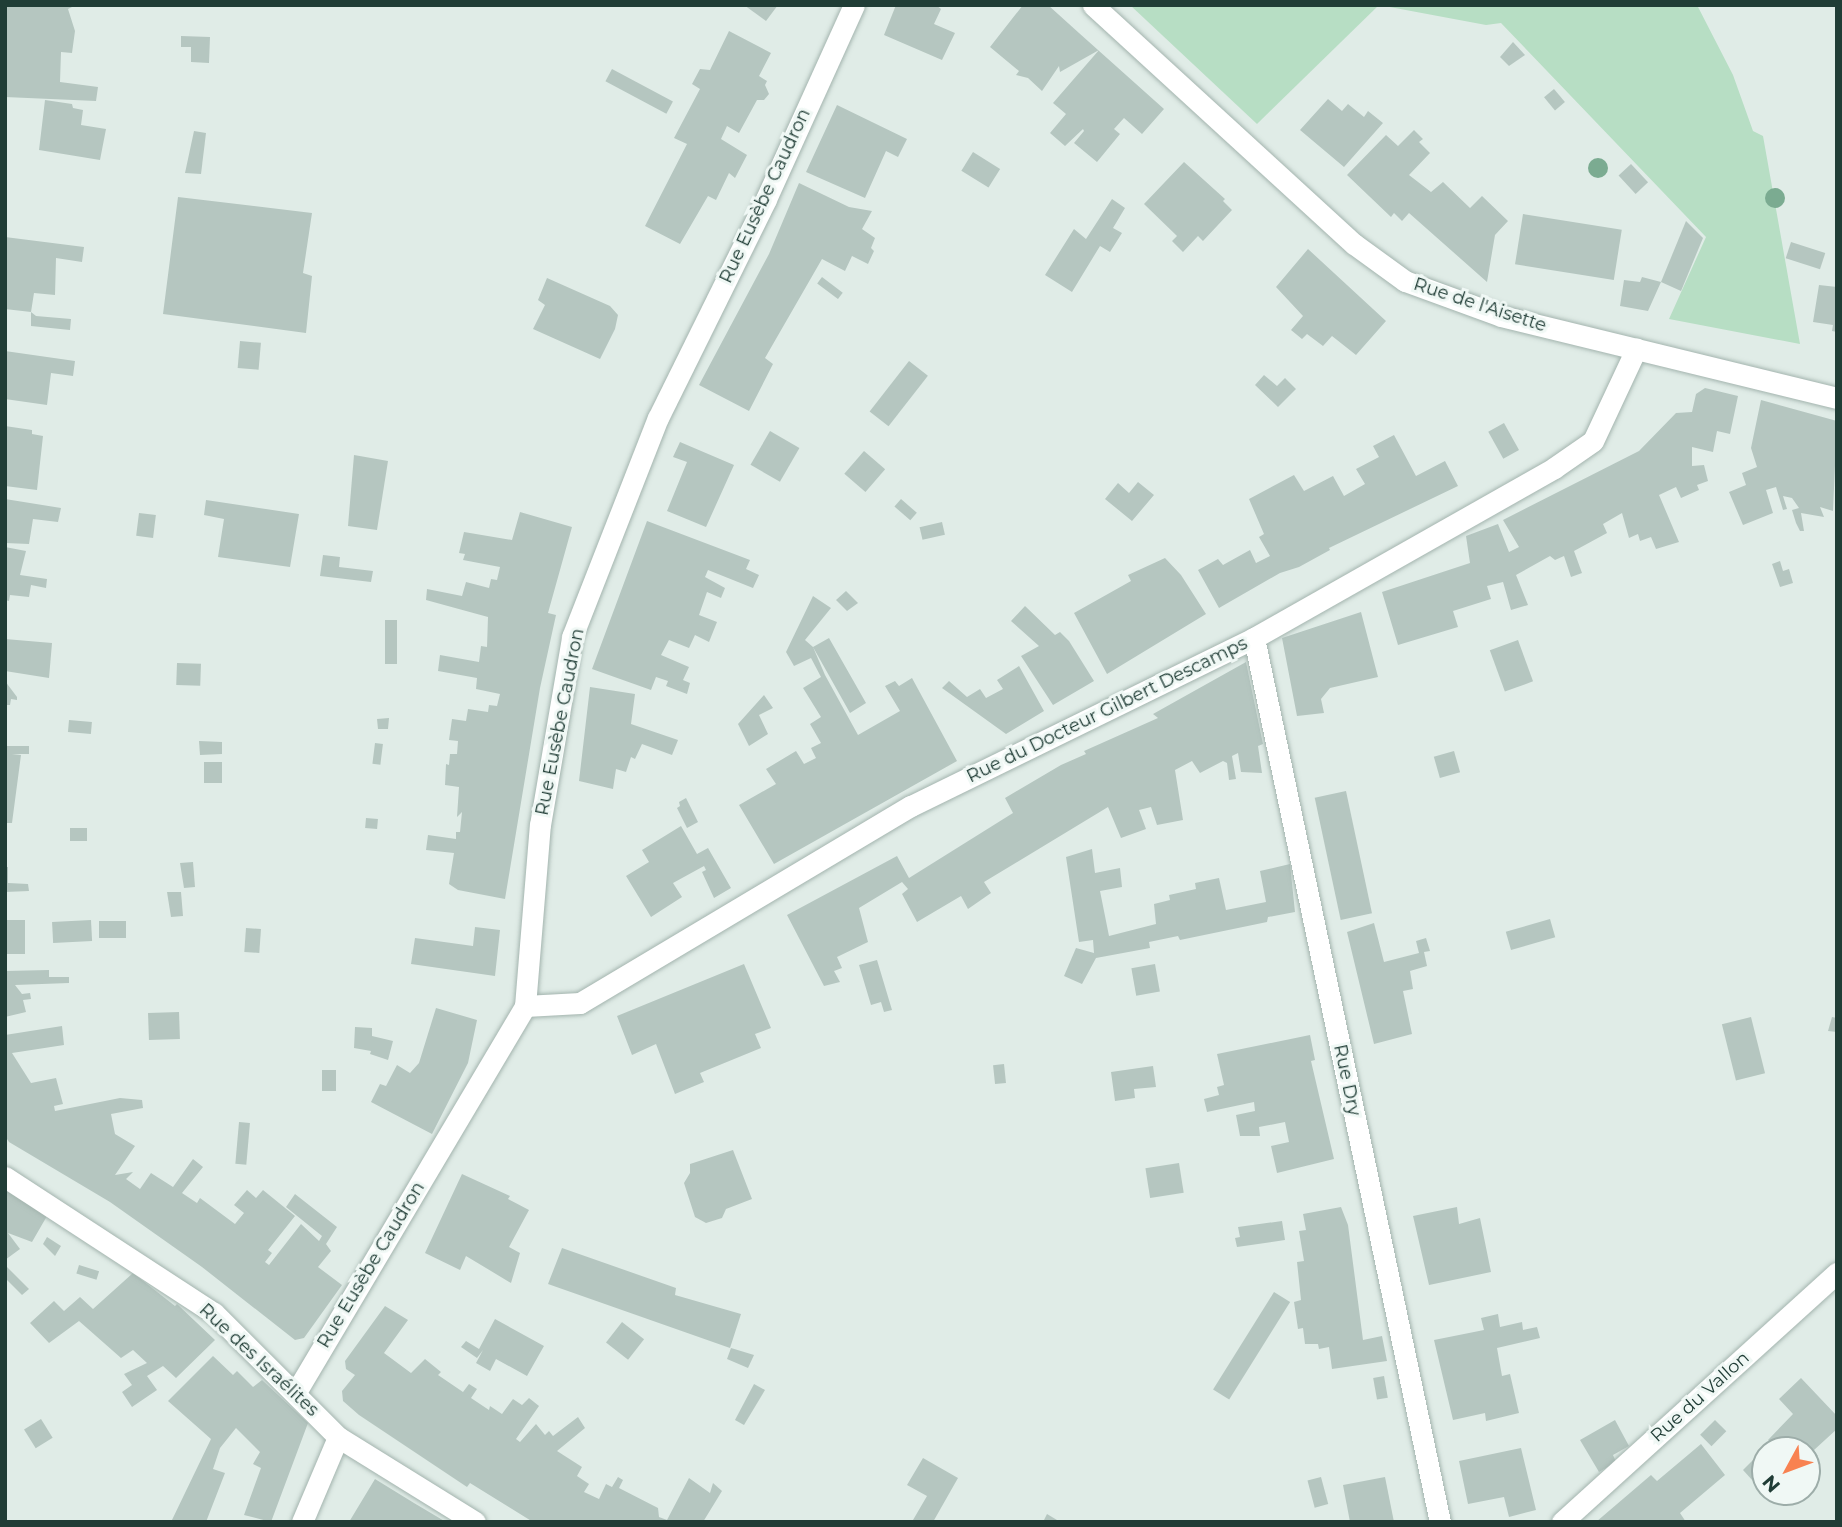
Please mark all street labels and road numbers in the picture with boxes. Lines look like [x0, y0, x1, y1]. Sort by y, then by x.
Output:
street label: Rue Eusèbe Caudron [715, 105, 815, 287]
street label: Rue de l'Aisette [1411, 273, 1549, 337]
street label: Rue Eusèbe Caudron [531, 627, 589, 817]
street label: Rue du Docteur Gilbert Descamps [963, 632, 1251, 788]
street label: Rue Dry [1329, 1042, 1365, 1118]
street label: Rue Eusèbe Caudron [313, 1178, 429, 1352]
street label: Rue des Israélites [195, 1299, 323, 1421]
street label: Rue du Vallon [1646, 1347, 1754, 1447]

